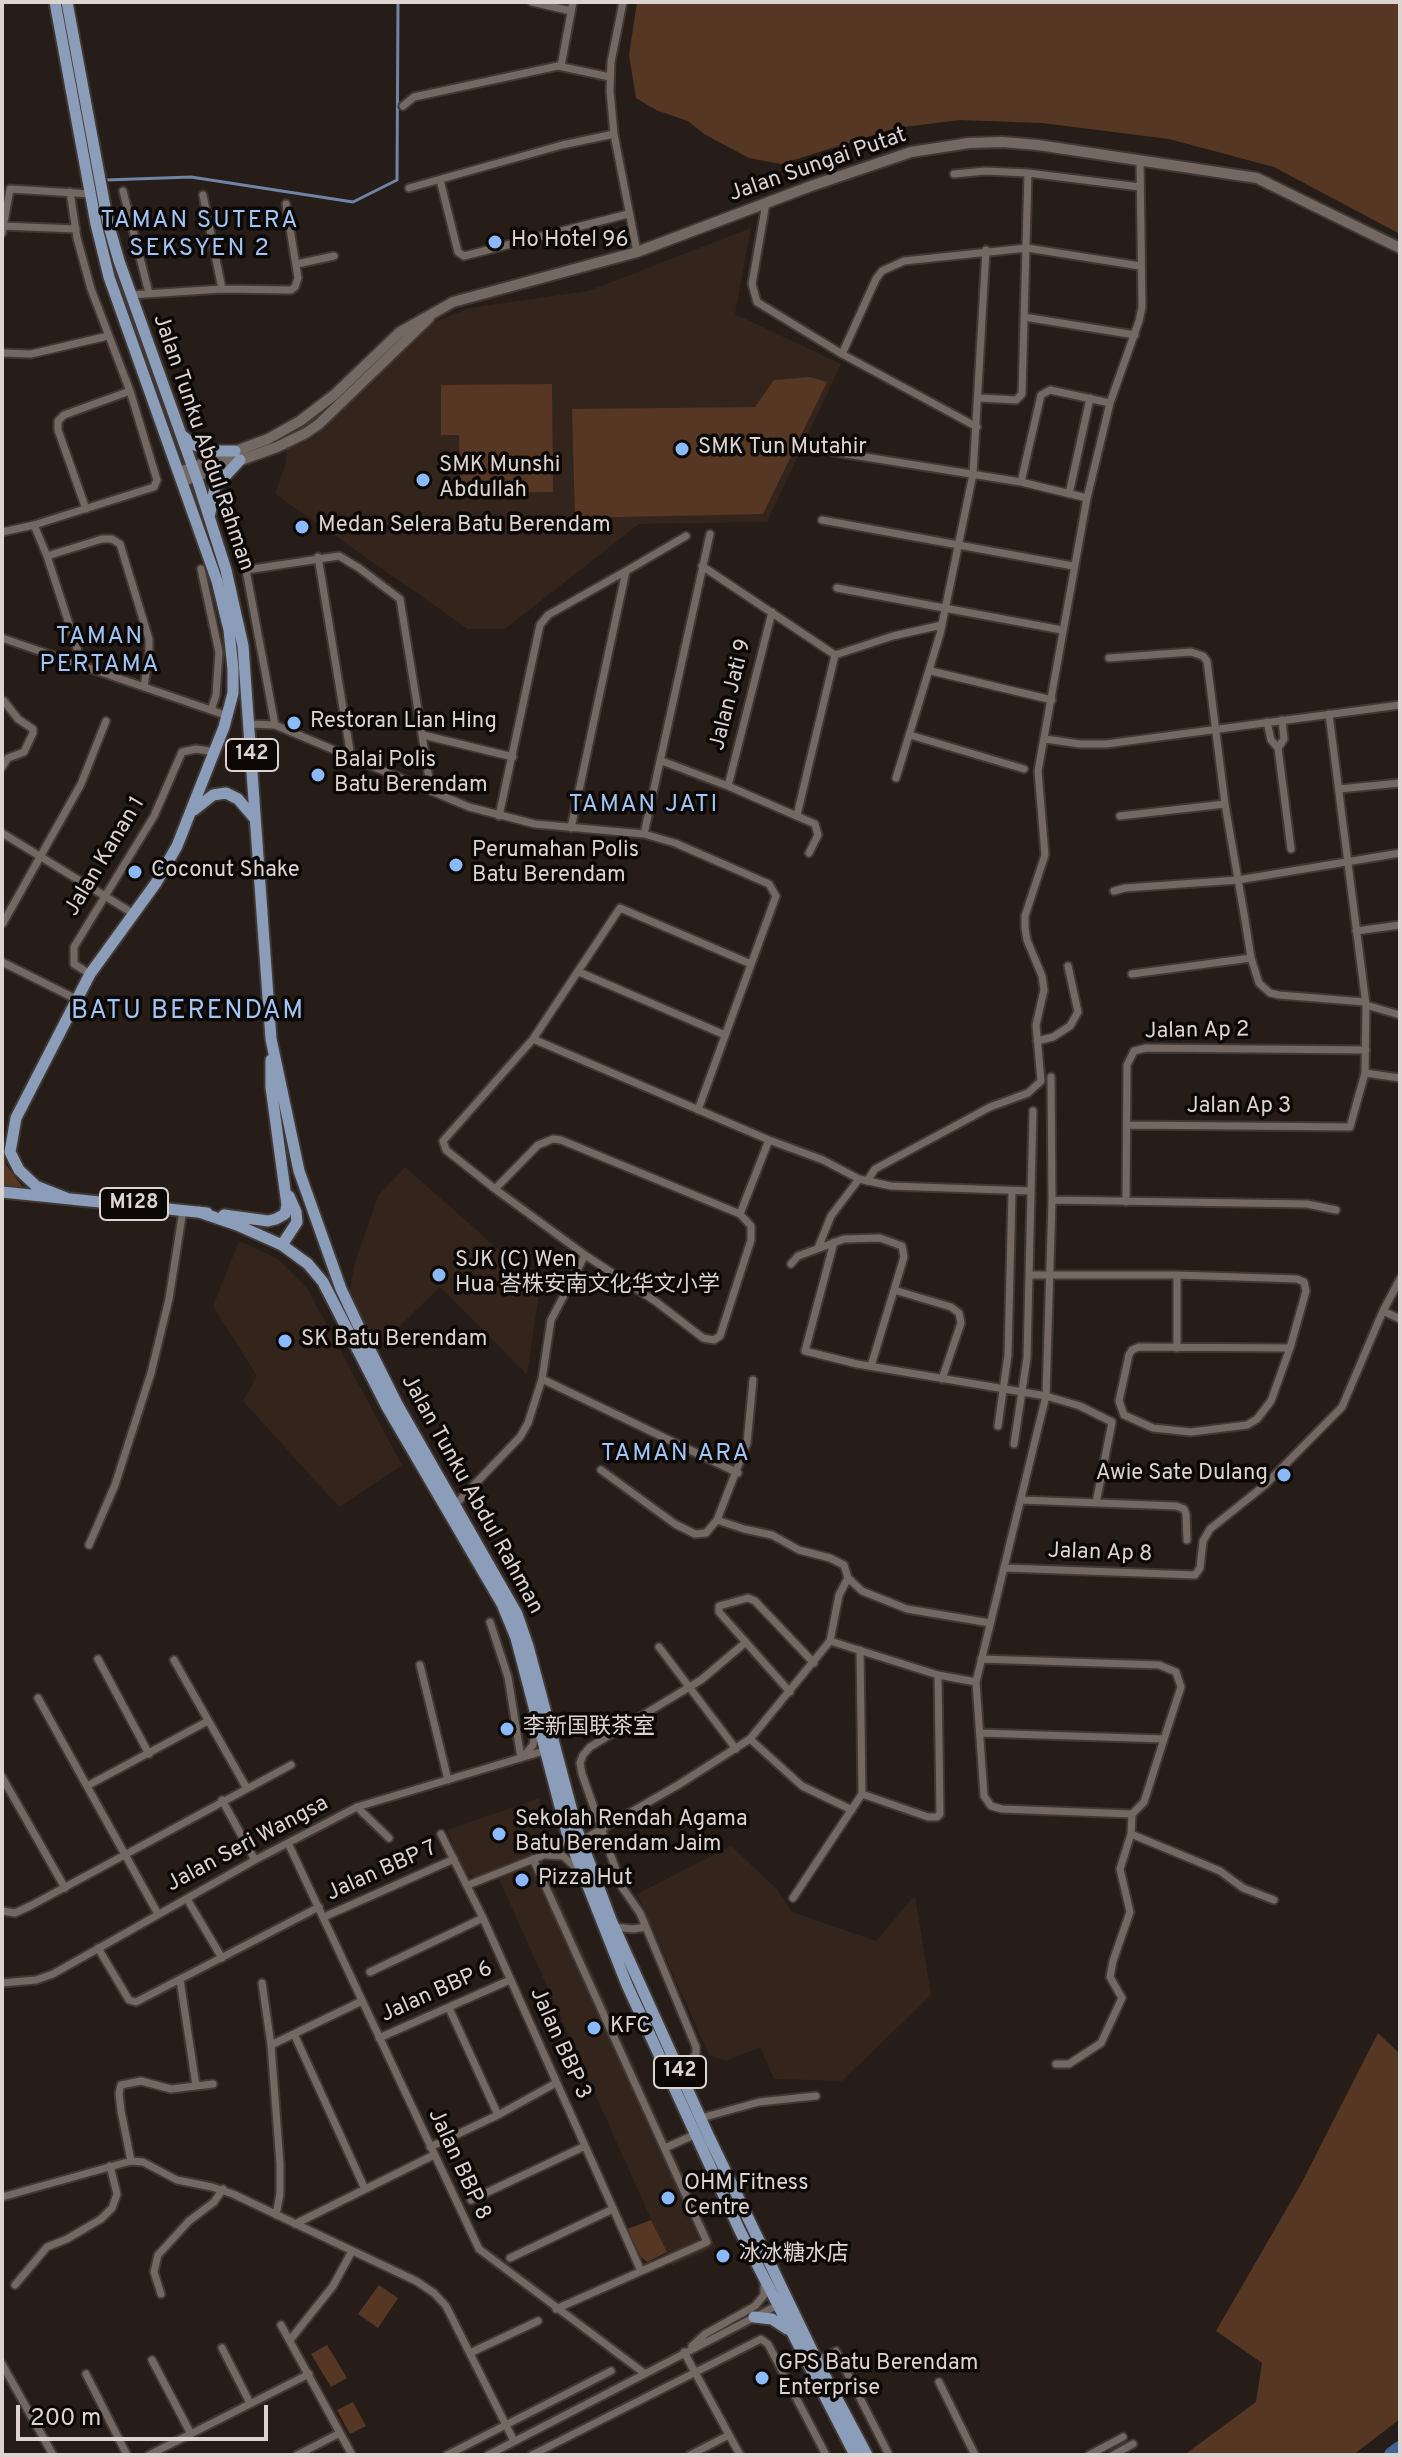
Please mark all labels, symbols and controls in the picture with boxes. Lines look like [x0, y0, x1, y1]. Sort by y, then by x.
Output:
street label: Jalan Sungai Putat [726, 123, 910, 209]
district label: TAMAN SUTERA SEKSYEN 2 [100, 208, 300, 264]
place label: Ho Hotel 96 [511, 229, 629, 255]
marker: Ho Hotel 96 [486, 233, 504, 251]
street label: Jalan Tunku Abdul Rahman [146, 311, 258, 575]
place label: SMK Tun Mutahir [698, 436, 867, 462]
marker: SMK Tun Mutahir [673, 440, 691, 458]
place label: SMK Munshi Abdullah [439, 454, 560, 506]
marker: SMK Munshi Abdullah [414, 471, 432, 489]
place label: Medan Selera Batu Berendam [318, 514, 611, 540]
marker: Medan Selera Batu Berendam [293, 518, 311, 536]
district label: TAMAN PERTAMA [40, 624, 160, 680]
street label: Jalan Jati 9 [705, 637, 759, 753]
place label: Restoran Lian Hing [310, 710, 497, 736]
marker: Restoran Lian Hing [285, 714, 303, 732]
road number: 142 [226, 739, 278, 771]
place label: Balai Polis Batu Berendam [334, 749, 488, 800]
marker: Balai Polis Batu Berendam [309, 766, 327, 784]
street label: Jalan Kanan 1 [60, 792, 152, 922]
district label: TAMAN JATI [569, 792, 719, 820]
place label: Perumahan Polis Batu Berendam [472, 839, 639, 890]
marker: Perumahan Polis Batu Berendam [447, 856, 465, 874]
place label: Coconut Shake [151, 859, 300, 885]
marker: Coconut Shake [126, 863, 144, 881]
district label: BATU BERENDAM [71, 997, 305, 1029]
street label: Jalan Ap 2 [1144, 1018, 1250, 1046]
street label: Jalan Ap 3 [1187, 1095, 1291, 1121]
road number: M128 [100, 1188, 168, 1220]
place label: SJK (C) Wen Hua 峇株安南文化华文小学 [455, 1249, 720, 1300]
marker: SJK (C) Wen Hua 峇株安南文化华文小学 [430, 1266, 448, 1284]
place label: SK Batu Berendam [301, 1328, 487, 1354]
marker: SK Batu Berendam [276, 1332, 294, 1350]
street label: Jalan Tunku Abdul Rahman [394, 1371, 548, 1619]
district label: TAMAN ARA [601, 1441, 751, 1469]
place label: Awie Sate Dulang [1096, 1462, 1268, 1488]
marker: Awie Sate Dulang [1275, 1466, 1293, 1484]
street label: Jalan Ap 8 [1047, 1539, 1153, 1569]
place label: 李新国联茶室 [523, 1716, 655, 1742]
marker: 李新国联茶室 [498, 1720, 516, 1738]
street label: Jalan Seri Wangsa [163, 1791, 333, 1899]
place label: Sekolah Rendah Agama Batu Berendam Jaim [515, 1808, 748, 1860]
marker: Sekolah Rendah Agama Batu Berendam Jaim [490, 1825, 508, 1843]
street label: Jalan BBP 7 [323, 1836, 441, 1908]
place label: Pizza Hut [538, 1867, 633, 1893]
marker: Pizza Hut [513, 1871, 531, 1889]
street label: Jalan BBP 6 [377, 1957, 497, 2029]
street label: Jalan BBP 3 [523, 1984, 595, 2104]
place label: KFC [610, 2015, 650, 2041]
marker: KFC [585, 2019, 603, 2037]
road number: 142 [654, 2056, 706, 2088]
street label: Jalan BBP 8 [421, 2105, 495, 2225]
place label: OHM Fitness Centre [684, 2172, 808, 2224]
marker: OHM Fitness Centre [659, 2189, 677, 2207]
place label: 冰冰糖水店 [739, 2243, 849, 2269]
marker: 冰冰糖水店 [714, 2247, 732, 2265]
place label: GPS Batu Berendam Enterprise [778, 2352, 978, 2404]
marker: GPS Batu Berendam Enterprise [753, 2369, 771, 2387]
scale bar [20, 2389, 272, 2439]
text: 200 m [30, 2404, 101, 2434]

